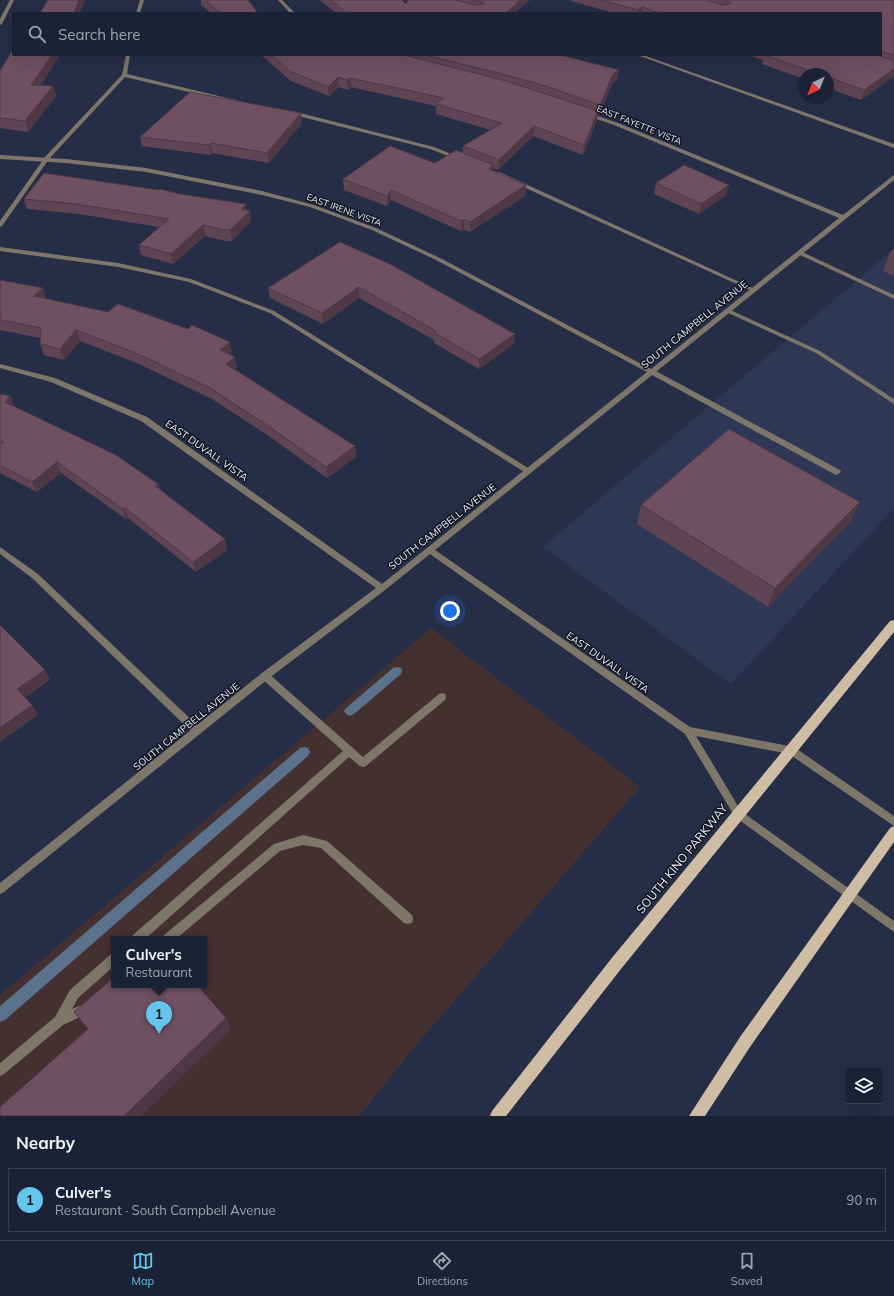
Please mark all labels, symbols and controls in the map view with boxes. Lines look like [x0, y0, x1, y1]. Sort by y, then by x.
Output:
search box [12, 12, 882, 56]
icon: search [26, 23, 48, 45]
text: Search here [58, 25, 140, 44]
north arrow [798, 68, 834, 104]
street label: EAST FAYETTE VISTA [595, 103, 683, 147]
street label: EAST IRENE VISTA [305, 191, 383, 228]
street label: SOUTH CAMPBELL AVENUE [638, 277, 750, 371]
street label: EAST DUVALL VISTA [163, 417, 251, 484]
street label: SOUTH CAMPBELL AVENUE [386, 480, 499, 573]
your location [440, 601, 460, 621]
street label: EAST DUVALL VISTA [564, 629, 652, 696]
street label: SOUTH CAMPBELL AVENUE [130, 679, 242, 773]
street label: SOUTH KINO PARKWAY [633, 800, 731, 917]
popup [111, 936, 207, 988]
text: Culver's [126, 945, 182, 964]
text: Restaurant [126, 964, 192, 980]
pin: 1 [146, 1001, 172, 1034]
map controls [846, 1068, 882, 1104]
button: layers [846, 1068, 882, 1104]
text: Nearby [16, 1132, 75, 1153]
text: Culver's [55, 1183, 111, 1202]
text: 1 [26, 1192, 34, 1208]
text: 90 m [847, 1192, 877, 1208]
text: Restaurant · South Campbell Avenue [55, 1202, 276, 1218]
tab: Map [131, 1250, 154, 1288]
tab: Directions [417, 1250, 468, 1288]
tab: Saved [731, 1250, 763, 1288]

